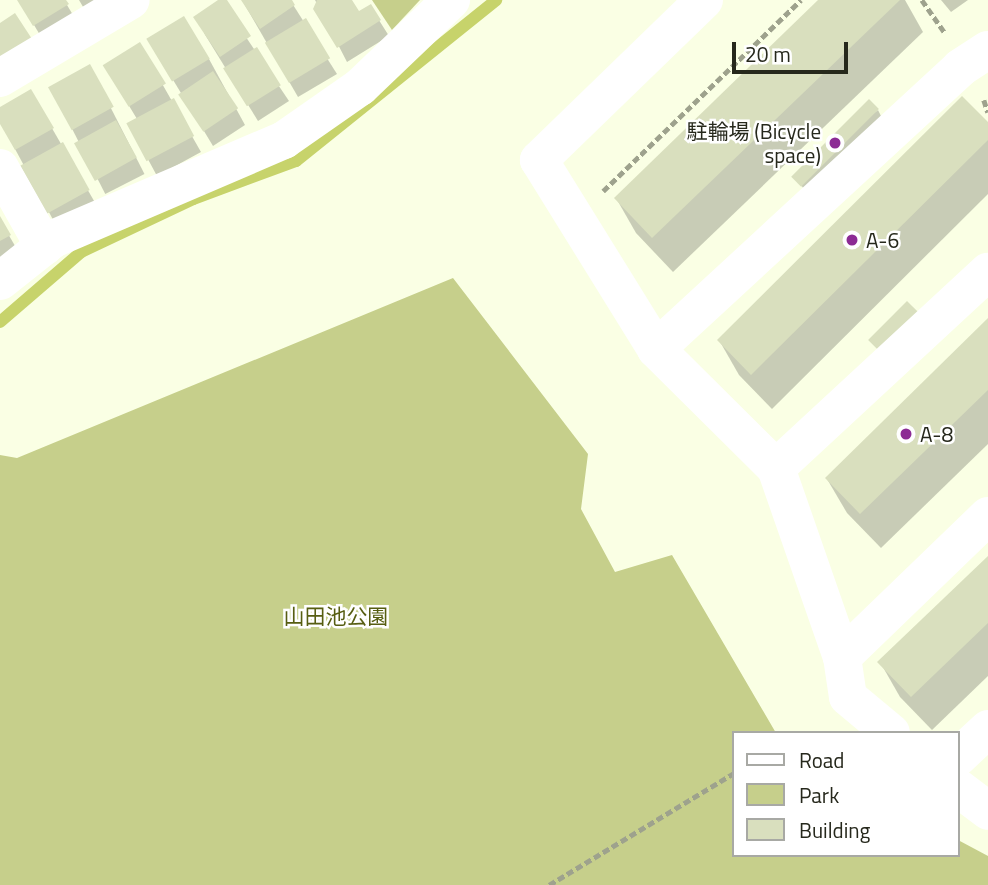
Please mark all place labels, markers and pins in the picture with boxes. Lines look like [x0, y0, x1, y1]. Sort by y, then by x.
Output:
place label: 駐輪場 (Bicycle space) [687, 118, 821, 168]
marker: 駐輪場 (Bicycle space) [827, 135, 843, 151]
place label: A-6 [866, 227, 899, 253]
marker: A-6 [844, 232, 860, 248]
place label: A-8 [920, 421, 953, 447]
marker: A-8 [898, 426, 914, 442]

